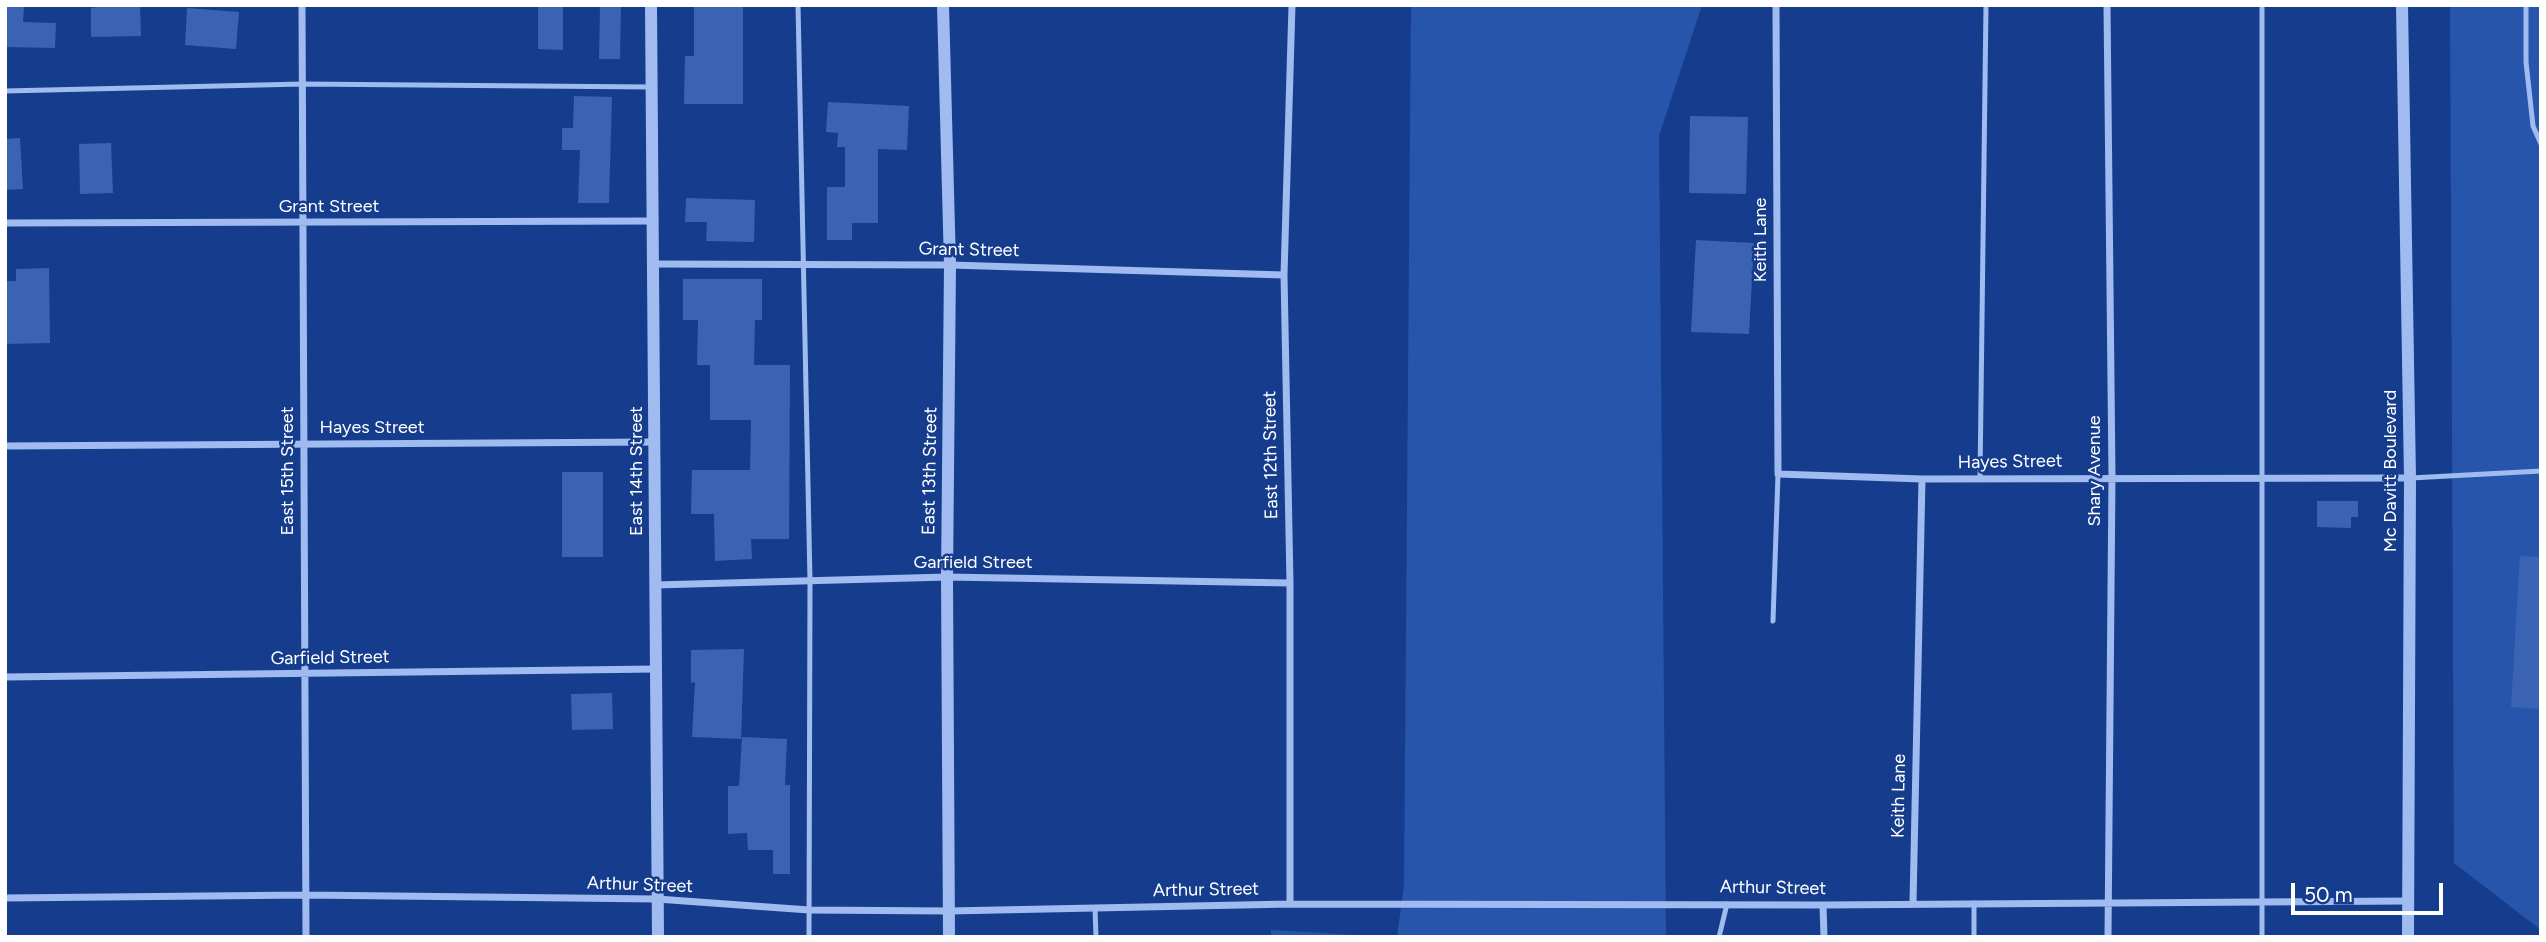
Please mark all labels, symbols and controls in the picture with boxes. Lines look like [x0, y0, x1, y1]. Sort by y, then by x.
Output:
street label: Grant Street [279, 196, 379, 218]
street label: Keith Lane [1750, 198, 1772, 282]
street label: Grant Street [919, 238, 1019, 262]
street label: East 12th Street [1259, 390, 1283, 520]
street label: Mc Davitt Boulevard [2380, 390, 2402, 552]
street label: East 14th Street [626, 406, 648, 536]
street label: East 15th Street [277, 407, 299, 535]
street label: East 13th Street [918, 407, 942, 535]
street label: Shary Avenue [2084, 415, 2106, 527]
street label: Hayes Street [320, 417, 424, 439]
street label: Hayes Street [1957, 450, 2063, 474]
street label: Garfield Street [914, 552, 1032, 574]
street label: Garfield Street [270, 646, 390, 670]
street label: Keith Lane [1887, 754, 1911, 838]
scale bar [2294, 869, 2446, 913]
street label: Arthur Street [587, 872, 693, 898]
street label: Arthur Street [1720, 876, 1826, 900]
street label: Arthur Street [1153, 878, 1259, 902]
text: 50 m [2304, 882, 2353, 907]

